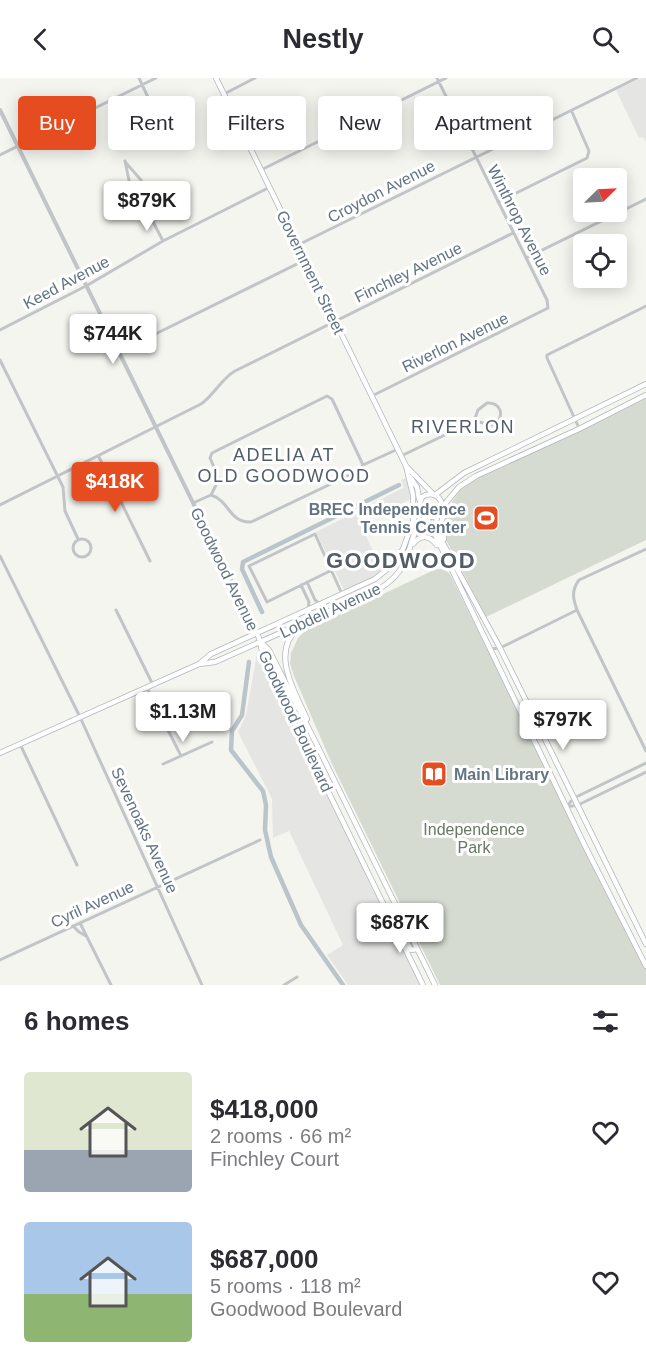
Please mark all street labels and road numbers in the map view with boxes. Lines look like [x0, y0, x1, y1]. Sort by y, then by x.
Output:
street label: Croydon Avenue [325, 157, 438, 226]
street label: Winthrop Avenue [484, 162, 555, 278]
street label: Government Street [273, 208, 348, 337]
street label: Finchley Avenue [352, 239, 465, 306]
street label: Keed Avenue [20, 253, 112, 312]
street label: Riverlon Avenue [399, 309, 511, 376]
street label: Goodwood Avenue [187, 505, 262, 634]
street label: Lobdell Avenue [277, 580, 383, 641]
street label: Goodwood Boulevard [255, 648, 336, 795]
street label: Sevenoaks Avenue [108, 765, 181, 896]
street label: Cyril Avenue [48, 878, 136, 931]

